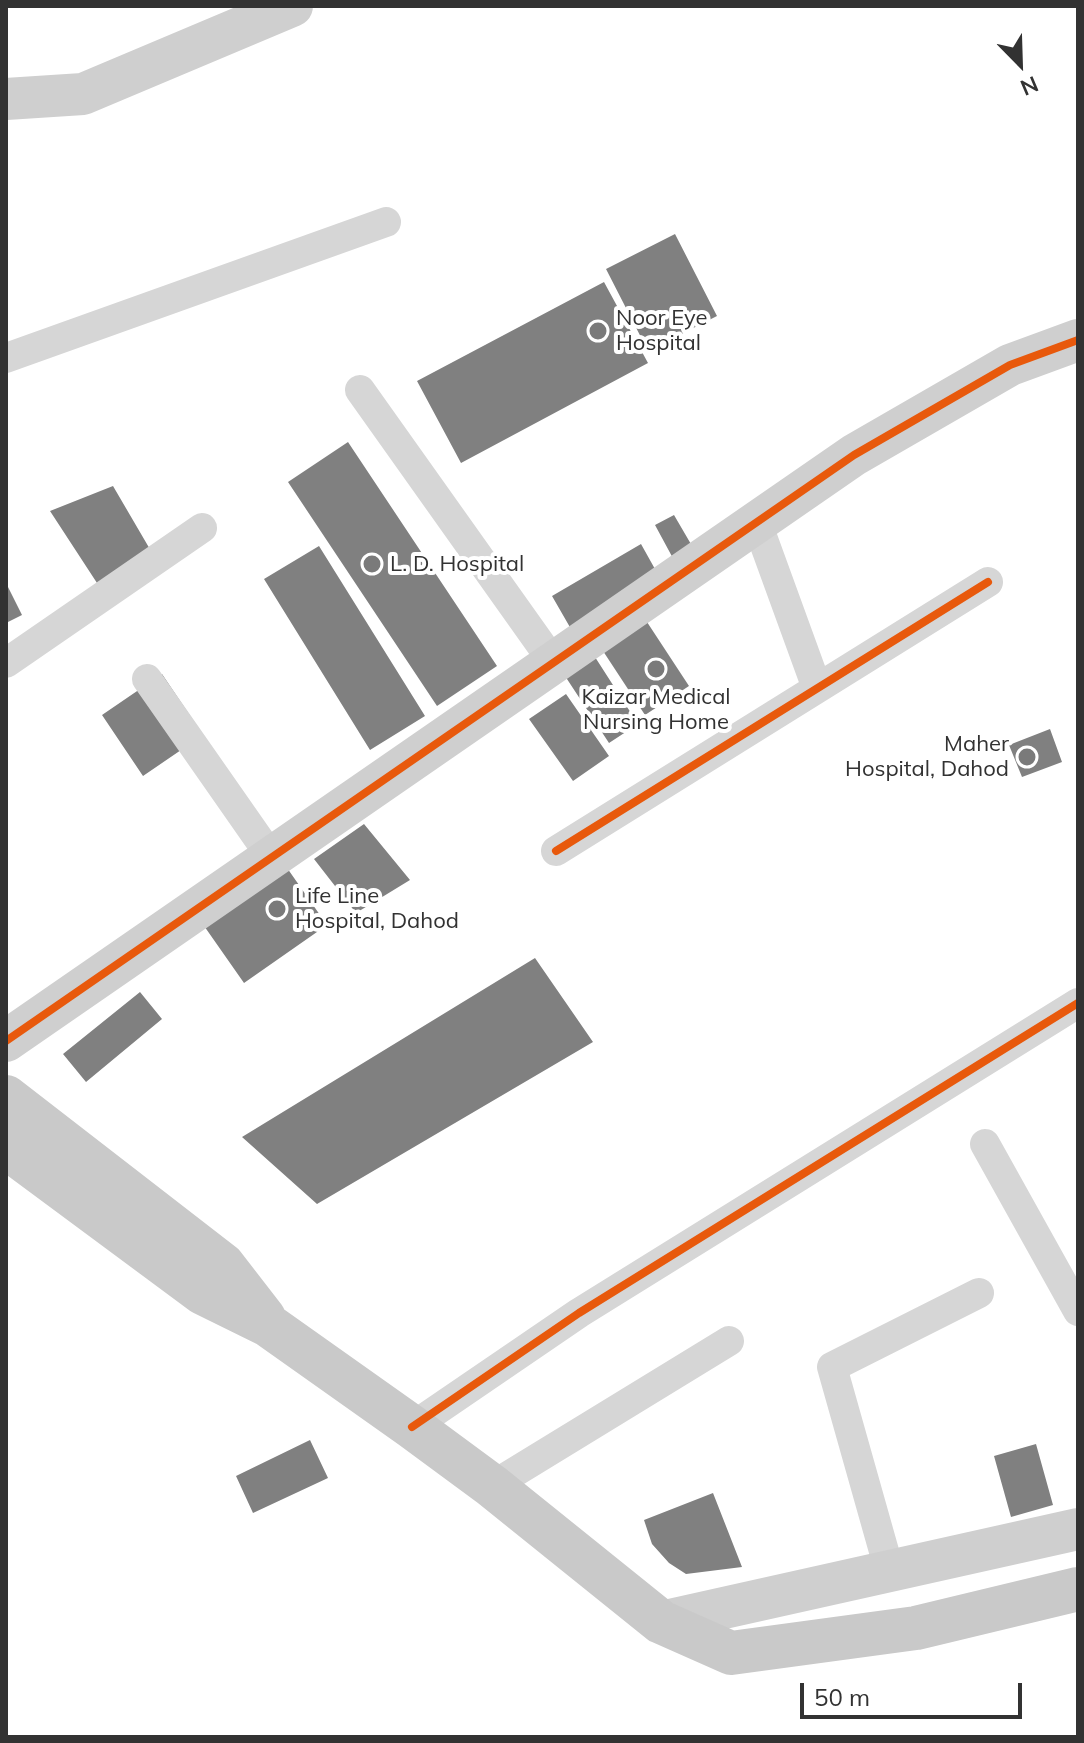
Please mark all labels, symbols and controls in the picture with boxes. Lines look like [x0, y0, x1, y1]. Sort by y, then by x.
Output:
north arrow [980, 24, 1060, 104]
text: N [1016, 70, 1042, 102]
place label: Noor Eye Hospital [616, 305, 708, 356]
marker: Noor Eye Hospital [587, 320, 609, 342]
place label: L. D. Hospital [390, 551, 524, 577]
marker: L. D. Hospital [361, 553, 383, 575]
marker: Kaizar Medical Nursing Home [645, 658, 667, 680]
place label: Kaizar Medical Nursing Home [581, 684, 731, 736]
place label: Maher Hospital, Dahod [845, 731, 1009, 782]
marker: Maher Hospital, Dahod [1016, 746, 1038, 768]
place label: Life Line Hospital, Dahod [295, 883, 459, 934]
marker: Life Line Hospital, Dahod [266, 898, 288, 920]
scale bar [804, 1667, 1026, 1717]
text: 50 m [814, 1682, 870, 1712]

